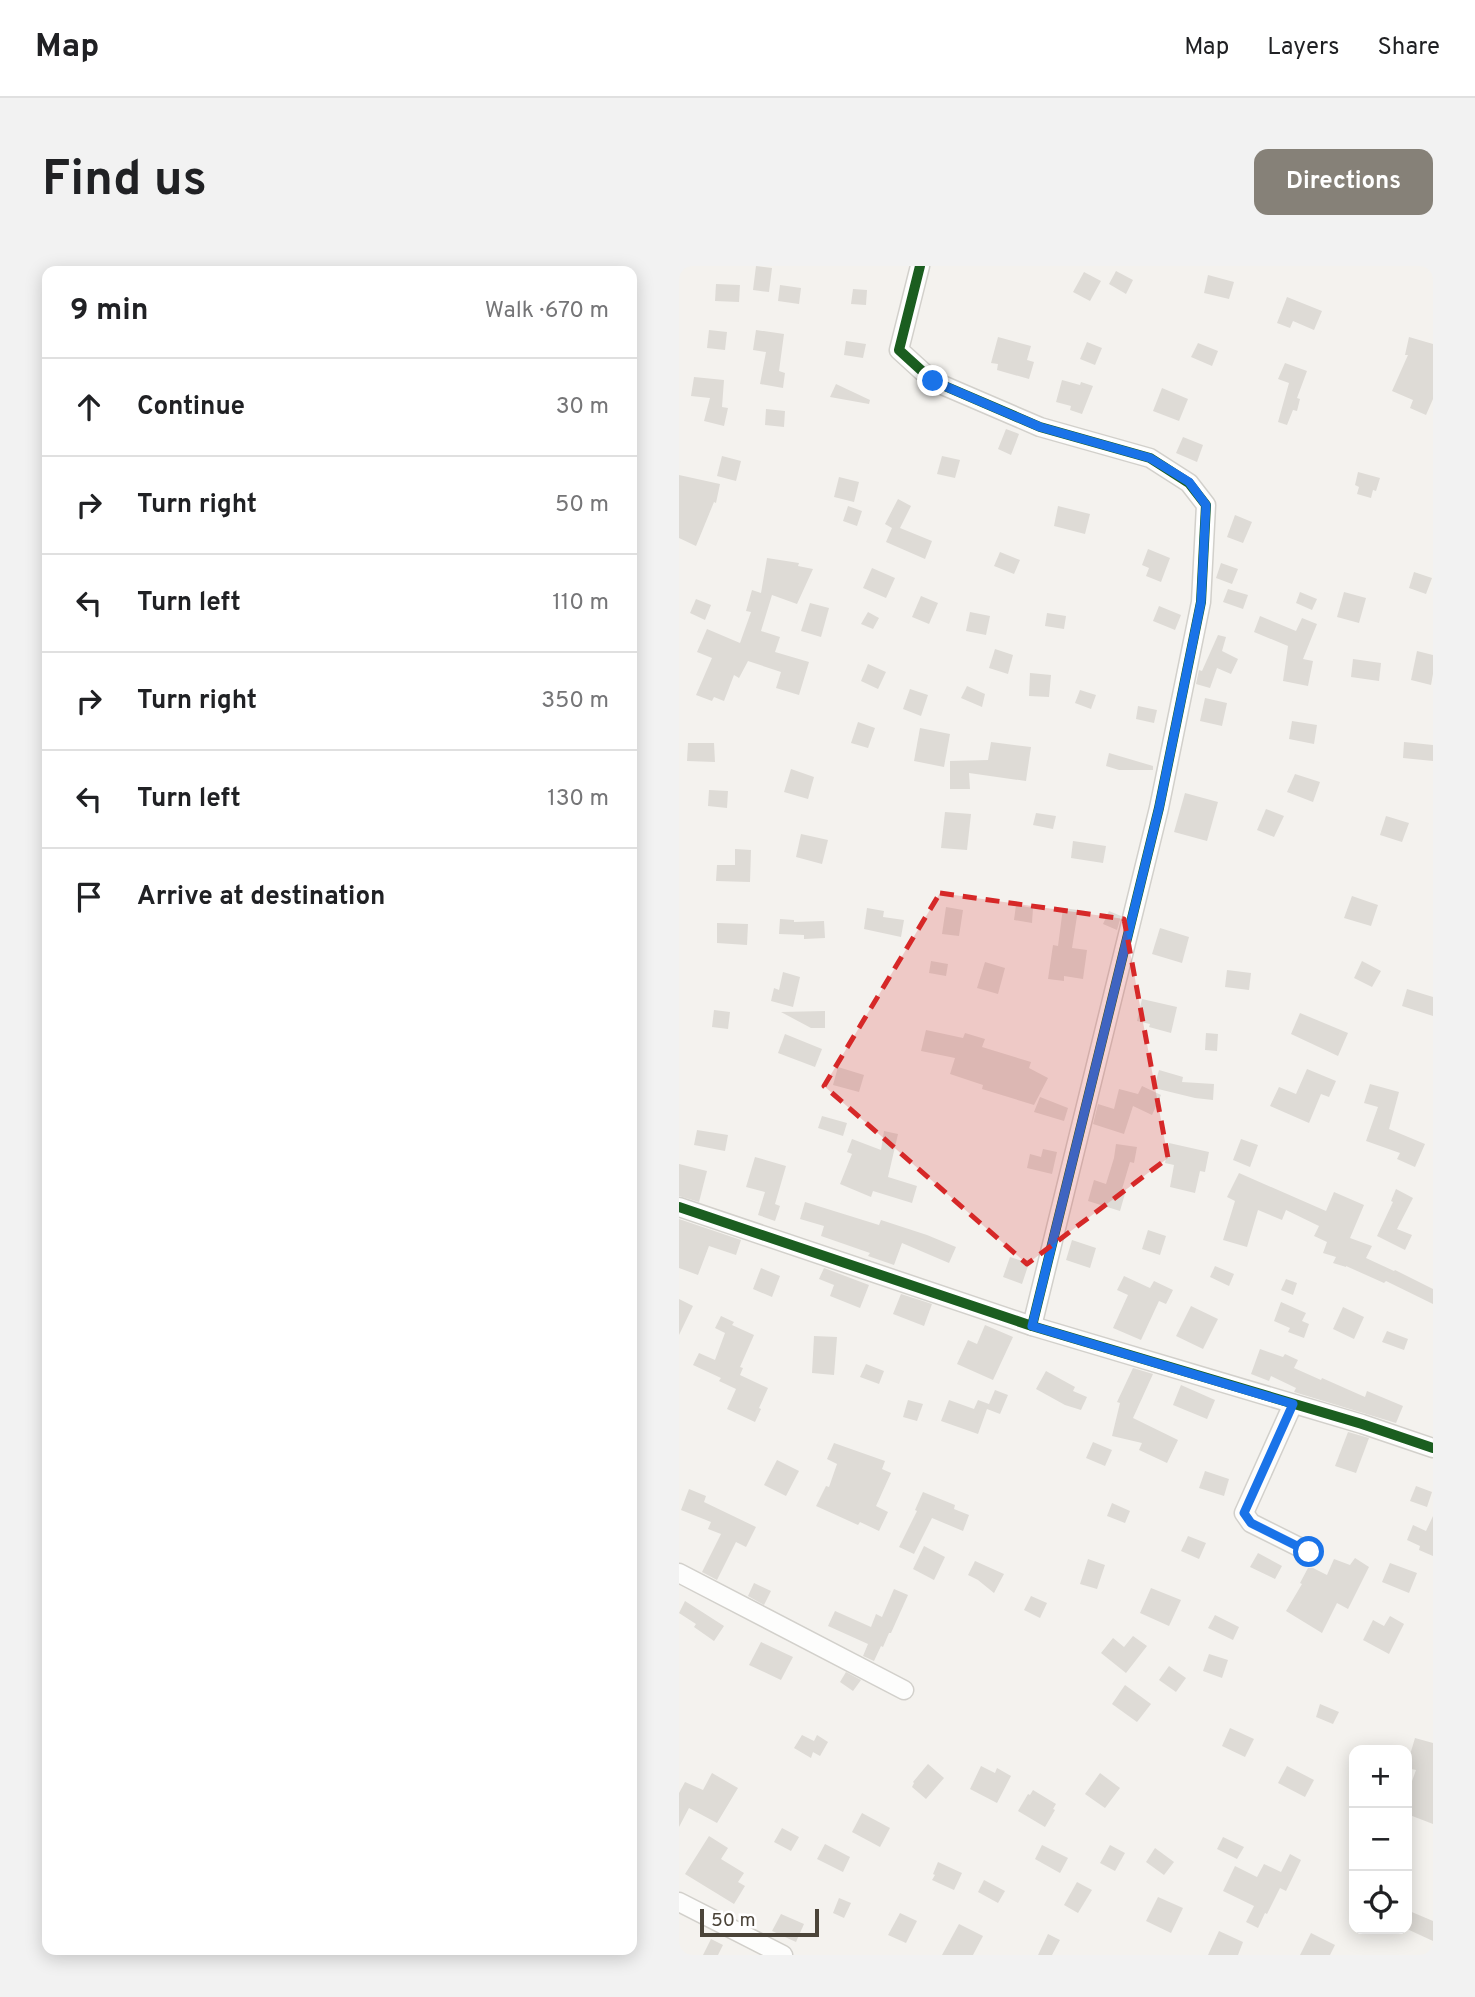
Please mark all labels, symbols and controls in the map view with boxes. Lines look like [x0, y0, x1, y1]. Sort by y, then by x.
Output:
text: Map [35, 27, 99, 69]
text: Map [1184, 33, 1229, 63]
text: Layers [1267, 33, 1339, 63]
text: Share [1377, 33, 1440, 63]
button: Directions [1254, 149, 1433, 215]
text: Find us [42, 151, 207, 213]
text: 9 min [70, 293, 148, 330]
text: Walk · 670 m [485, 297, 609, 326]
route end [917, 365, 948, 396]
icon: ahead [70, 388, 108, 426]
text: Continue [137, 391, 245, 424]
text: 30 m [556, 393, 609, 422]
icon: right [70, 486, 108, 524]
text: Turn right [137, 489, 257, 522]
text: 50 m [555, 491, 609, 520]
icon: left [70, 584, 108, 622]
text: Turn left [137, 587, 241, 620]
text: 110 m [552, 589, 609, 618]
icon: right [70, 682, 108, 720]
text: Turn right [137, 685, 257, 718]
text: 350 m [541, 687, 609, 716]
icon: left [70, 780, 108, 818]
text: Turn left [137, 783, 241, 816]
text: 130 m [547, 785, 609, 814]
icon: arrive [70, 878, 108, 916]
text: Arrive at destination [137, 881, 385, 914]
route start [1293, 1536, 1324, 1567]
map controls [1349, 1745, 1412, 1934]
button: + [1349, 1745, 1412, 1808]
button: − [1349, 1808, 1412, 1871]
button: locate [1349, 1871, 1412, 1934]
scale bar [700, 1906, 819, 1938]
text: 50 m [711, 1909, 756, 1933]

